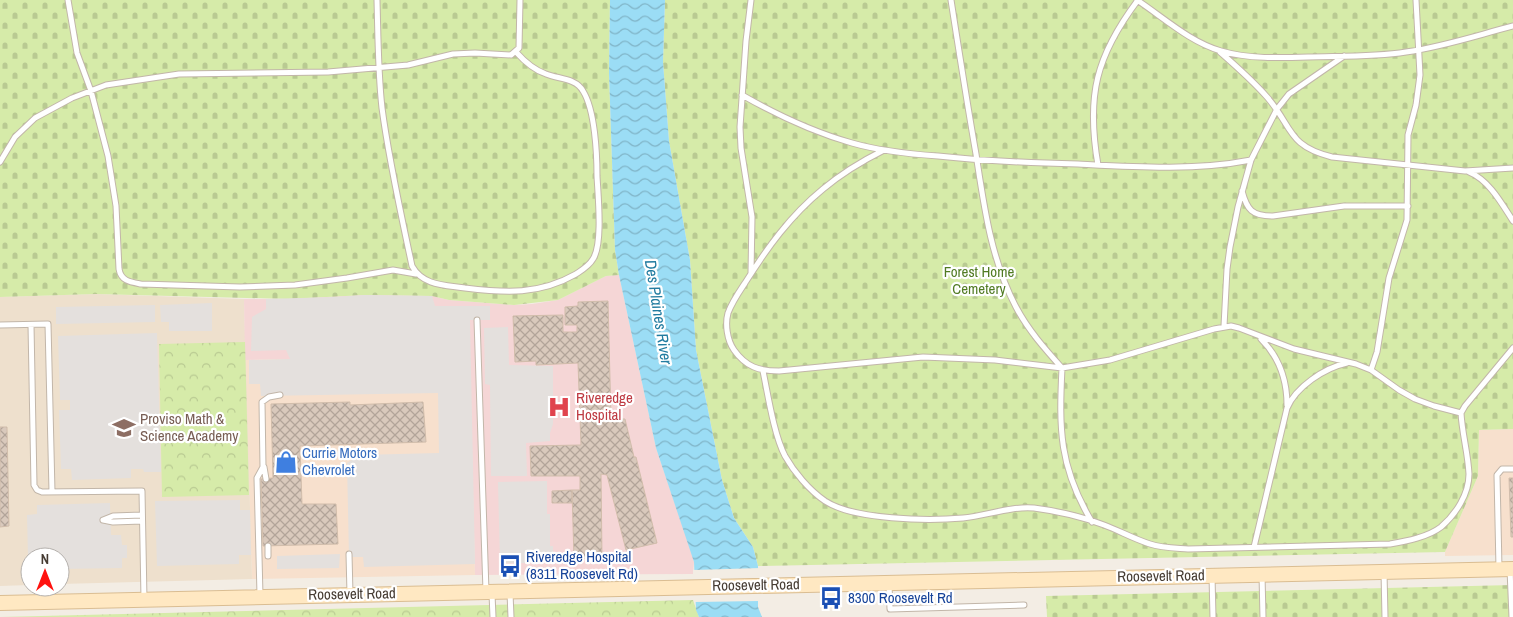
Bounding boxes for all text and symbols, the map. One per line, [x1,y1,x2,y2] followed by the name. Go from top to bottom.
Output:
[640,258,678,367] water label: Des Plaines River
[944,261,1014,299] park label: Forest Home Cemetery
[576,387,633,425] place label: Riveredge Hospital
[546,394,572,420] hospital icon: Riveredge Hospital
[140,408,239,446] place label: Proviso Math & Science Academy
[111,415,137,441] school or university icon: Proviso Math & Science Academy
[302,442,377,480] place label: Currie Motors Chevrolet
[273,449,299,475] shop icon: Currie Motors Chevrolet
[526,546,638,584] place label: Riveredge Hospital (8311 Roosevelt Rd)
[20,547,70,597] north arrow
[41,550,49,568] text: N
[497,553,523,579] bus stop icon: Riveredge Hospital (8311 Roosevelt Rd)
[1117,564,1205,587] street label: Roosevelt Road
[712,573,800,596] street label: Roosevelt Road
[308,582,396,605] street label: Roosevelt Road
[818,585,844,611] bus stop icon: 8300 Roosevelt Rd
[848,587,953,608] place label: 8300 Roosevelt Rd

